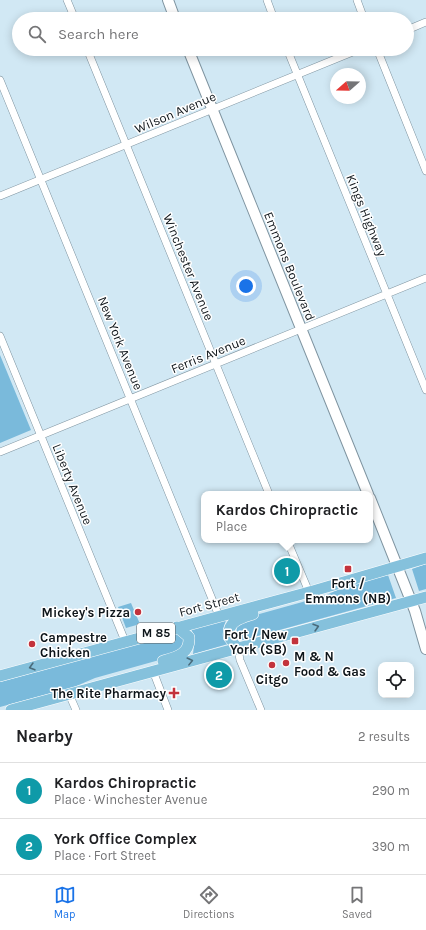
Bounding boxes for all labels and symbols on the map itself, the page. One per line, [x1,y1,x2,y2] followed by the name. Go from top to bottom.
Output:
[330,68,366,104] north arrow
[132,88,218,136] street label: Wilson Avenue
[343,172,390,258] street label: Kings Highway
[261,210,318,323] street label: Emmons Boulevard
[160,212,217,323] street label: Winchester Avenue
[236,276,256,296] your location
[95,294,146,392] street label: New York Avenue
[169,333,248,376] street label: Ferris Avenue
[50,442,96,527] street label: Liberty Avenue
[274,556,300,586] pin: 1
[343,564,353,574] marker: Fort / Emmons (NB)
[305,576,391,606] place label: Fort / Emmons (NB)
[177,589,241,620] street label: Fort Street
[42,605,130,620] place label: Mickey's Pizza
[133,607,143,617] marker: Mickey's Pizza
[137,623,175,643] road number: M 85
[312,623,319,632] one-way arrow
[224,627,287,657] place label: Fort / New York (SB)
[40,630,107,660] place label: Campestre Chicken
[290,636,300,646] marker: Fort / New York (SB)
[27,639,37,649] marker: Campestre Chicken
[294,649,366,679] place label: M & N Food & Gas
[187,657,194,666] one-way arrow
[281,658,291,668] marker: M & N Food & Gas
[206,660,232,690] pin: 2
[267,660,277,670] marker: Citgo
[29,662,36,671] one-way arrow
[256,672,288,687] place label: Citgo
[51,686,166,701] place label: The Rite Pharmacy
[169,688,179,698] marker: The Rite Pharmacy

